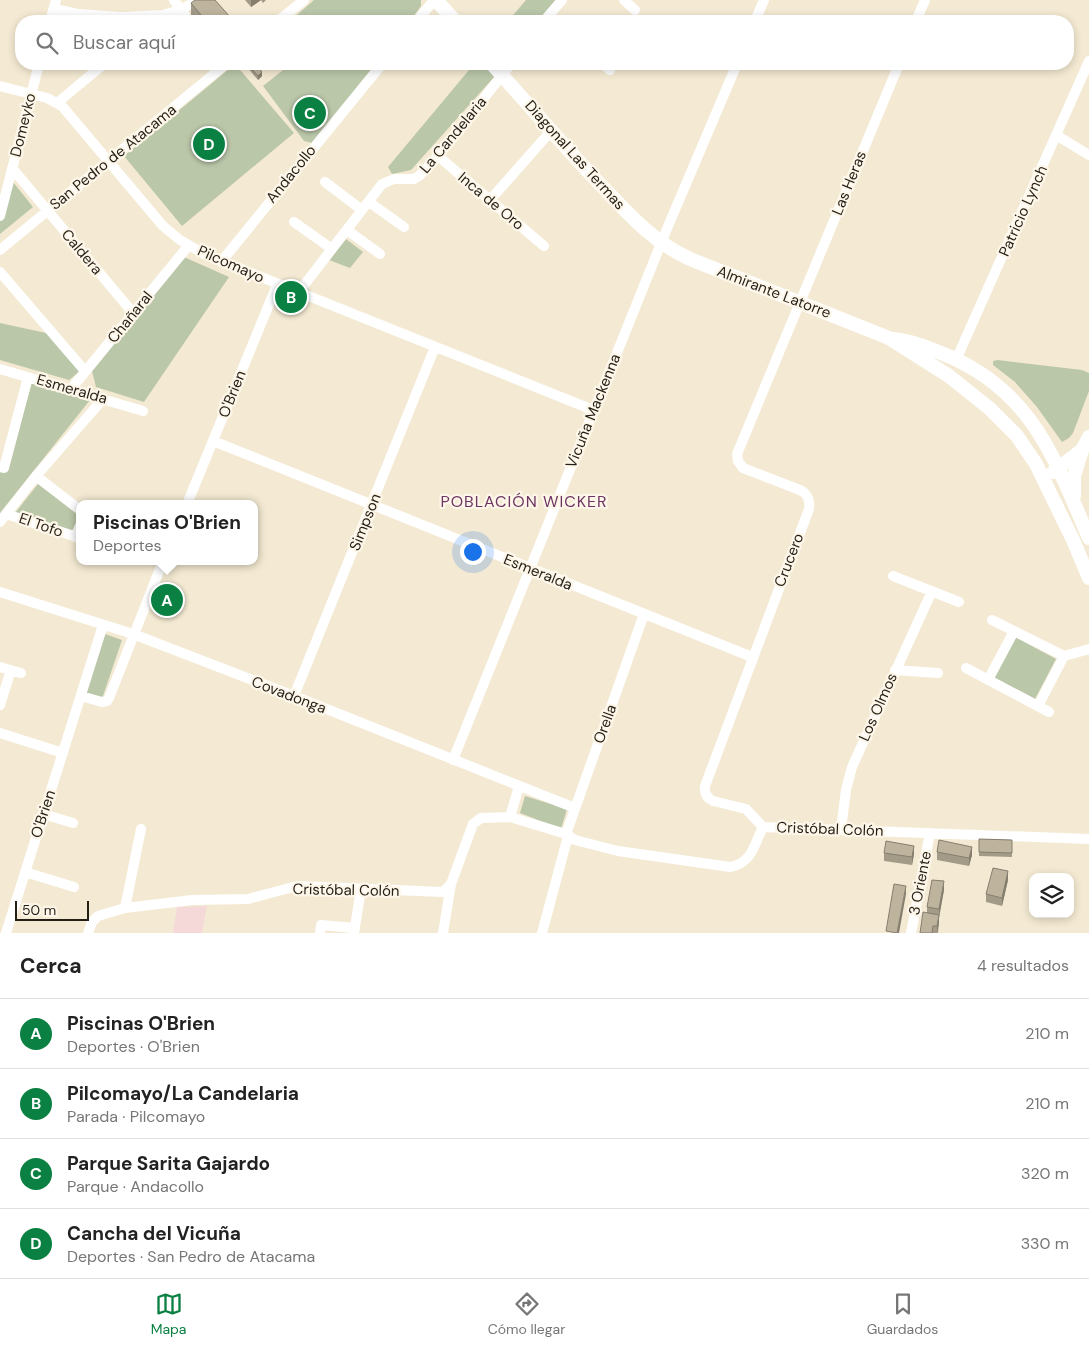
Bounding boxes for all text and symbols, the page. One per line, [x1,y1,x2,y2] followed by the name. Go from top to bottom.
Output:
[15,15,1074,70] search box
[33,29,61,57] icon: search
[73,30,176,55] text: Buscar aquí
[5,91,41,159] street label: Domeyko
[415,92,491,178] street label: La Candelaria
[294,94,326,132] pin: C
[520,96,630,214] street label: Diagonal Las Termas
[46,100,180,214] street label: San Pedro de Atacama
[193,125,225,163] pin: D
[261,141,321,207] street label: Andacollo
[827,148,871,218] street label: Las Heras
[994,162,1052,260] street label: Patricio Lynch
[454,167,528,235] street label: Inca de Oro
[57,225,107,279] street label: Caldera
[195,240,268,288] street label: Pilcomayo
[714,261,834,323] street label: Almirante Latorre
[275,278,307,316] pin: B
[103,287,157,347] street label: Chañaral
[561,351,625,471] street label: Vicuña Mackenna
[213,367,251,421] street label: O'Brien
[34,369,110,409] street label: Esmeralda
[344,490,386,554] street label: Simpson
[440,491,608,512] district label: POBLACIÓN WICKER
[76,500,258,565] popup
[16,508,66,542] street label: El Tofo
[93,510,241,535] text: Piscinas O'Brien
[770,530,808,590] street label: Crucero
[93,535,162,556] text: Deportes
[460,539,486,565] your location
[501,549,575,595] street label: Esmeralda
[151,581,183,619] pin: A
[854,670,902,744] street label: Los Olmos
[249,672,329,718] street label: Covadonga
[589,702,621,746] street label: Orella
[26,787,60,841] street label: O'Brien
[776,817,884,841] street label: Cristóbal Colón
[904,849,936,917] street label: 3 Oriente
[1029,873,1074,918] map controls
[1029,873,1074,918] button: layers
[292,879,400,901] street label: Cristóbal Colón
[15,898,89,921] scale bar
[22,901,56,919] text: 50 m
[20,952,82,980] text: Cerca
[977,955,1069,976] text: 4 resultados
[67,1011,215,1036] text: Piscinas O'Brien
[30,1023,42,1044] text: A
[1025,1023,1069,1044] text: 210 m
[67,1036,200,1057] text: Deportes · O'Brien
[67,1081,299,1106] text: Pilcomayo/La Candelaria
[31,1093,41,1114] text: B
[1025,1093,1069,1114] text: 210 m
[67,1106,205,1127] text: Parada · Pilcomayo
[67,1151,270,1176] text: Parque Sarita Gajardo
[30,1163,42,1184] text: C
[1021,1163,1069,1184] text: 320 m
[67,1176,204,1197] text: Parque · Andacollo
[67,1221,241,1246] text: Cancha del Vicuña
[30,1233,42,1254] text: D
[1021,1233,1069,1254] text: 330 m
[67,1246,315,1267] text: Deportes · San Pedro de Atacama
[151,1290,186,1338] tab: Mapa
[488,1290,565,1338] tab: Cómo llegar
[867,1290,938,1338] tab: Guardados

